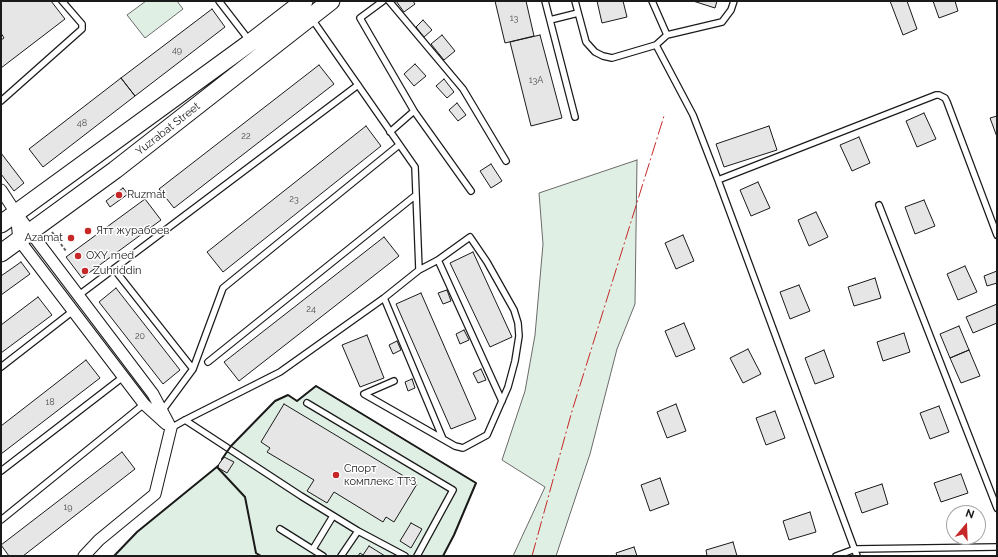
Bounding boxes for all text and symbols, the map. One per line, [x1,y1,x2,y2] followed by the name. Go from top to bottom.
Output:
[510,13,518,23] house number: 13
[172,45,182,55] house number: 49
[529,75,543,85] house number: 13А
[133,100,203,158] street label: Yuzrabat Street
[77,118,87,128] house number: 48
[241,131,251,141] house number: 22
[127,188,166,202] place label: Ruzmat
[114,190,124,200] marker: Ruzmat
[289,194,299,204] house number: 23
[96,224,169,238] place label: Ятт журабоев
[83,226,93,236] marker: Ятт журабоев
[24,231,63,245] place label: Azamat
[66,233,76,243] marker: Azamat
[86,249,134,263] place label: OXY med
[73,251,83,261] marker: OXY med
[93,264,141,278] place label: Zuhriddin
[80,266,90,276] marker: Zuhriddin
[306,304,316,314] house number: 24
[135,331,145,341] house number: 20
[45,397,55,407] house number: 18
[344,462,416,488] place label: Спорт комплекс ТТЗ
[331,470,341,480] marker: Спорт комплекс ТТЗ
[63,502,73,512] house number: 19
[946,505,986,545] north arrow
[964,507,976,522] text: N

